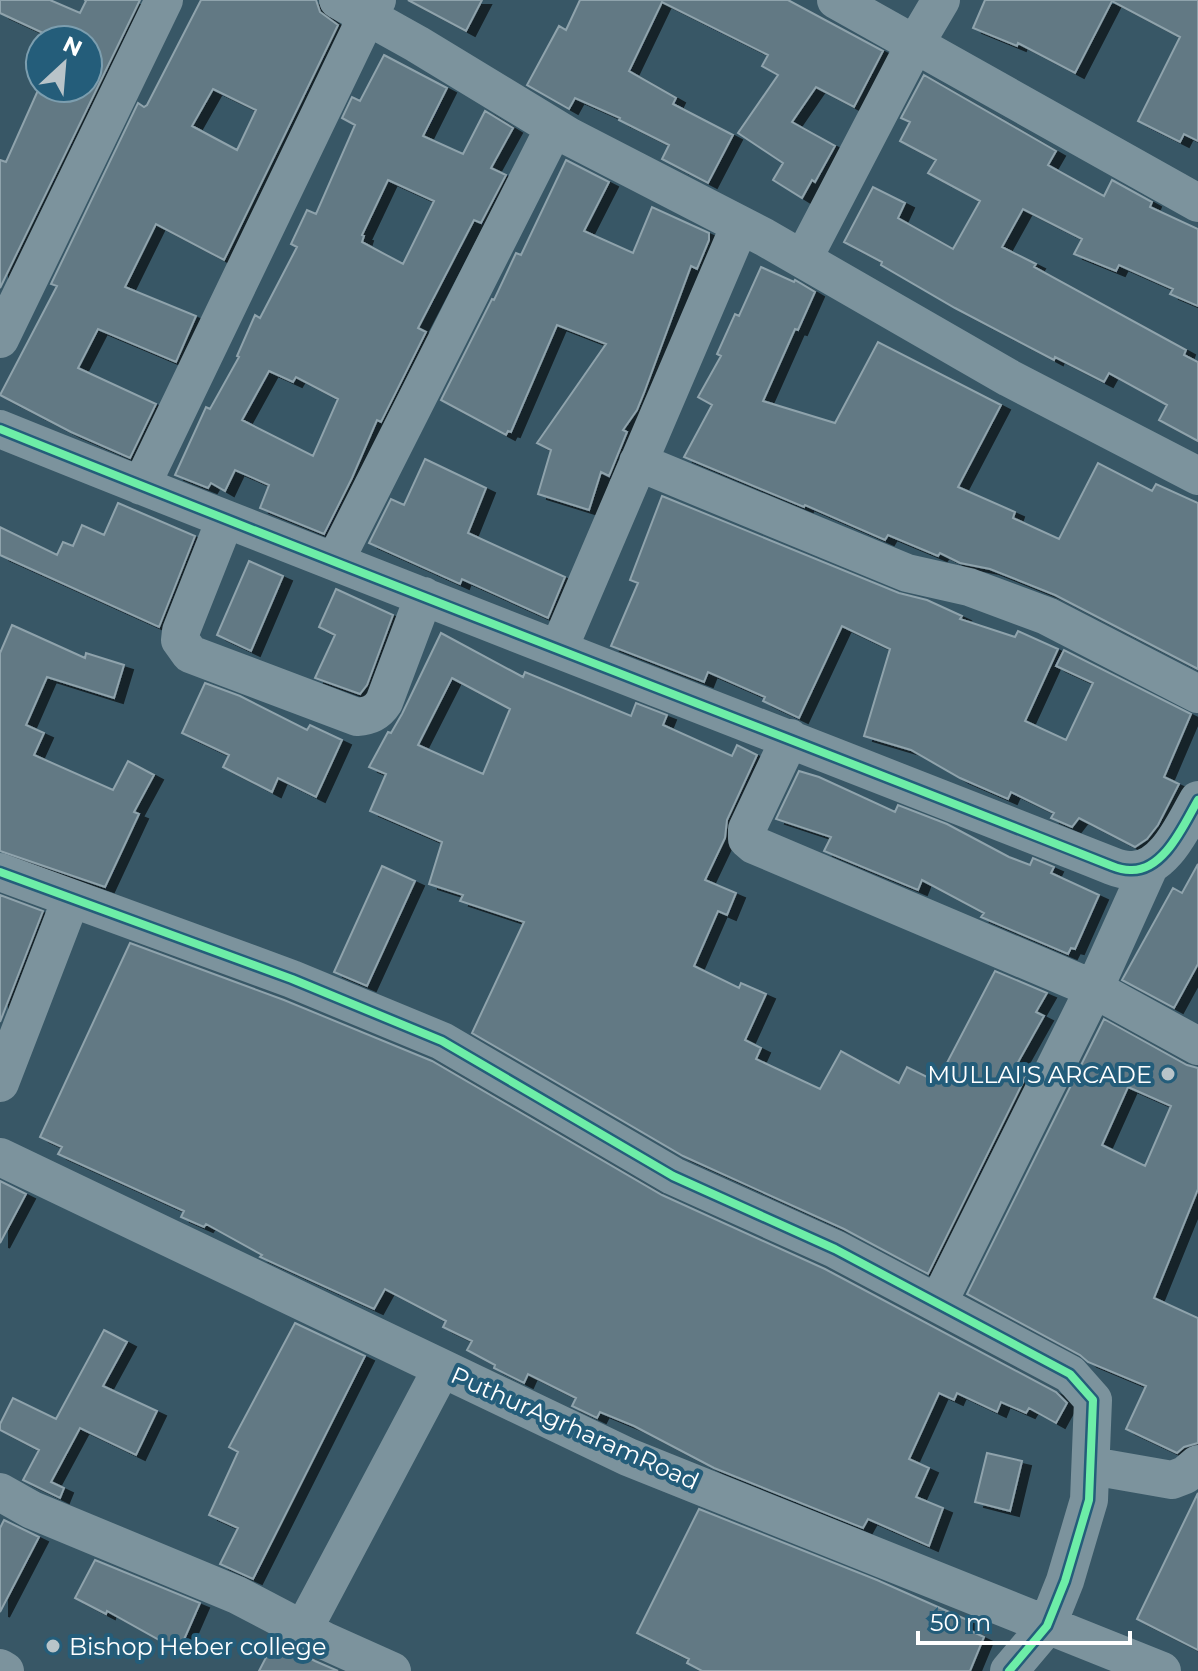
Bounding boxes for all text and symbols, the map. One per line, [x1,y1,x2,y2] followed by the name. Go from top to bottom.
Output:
[24,24,104,104] north arrow
[59,30,86,63] text: N
[927,1060,1152,1089] place label: MULLAI'S ARCADE
[1159,1065,1177,1083] marker: MULLAI'S ARCADE
[446,1360,704,1496] street label: PuthurAgrharamRoad
[918,1595,1130,1645] scale bar
[930,1608,991,1637] text: 50 m
[69,1632,326,1661] place label: Bishop Heber college
[44,1637,62,1655] marker: Bishop Heber college

